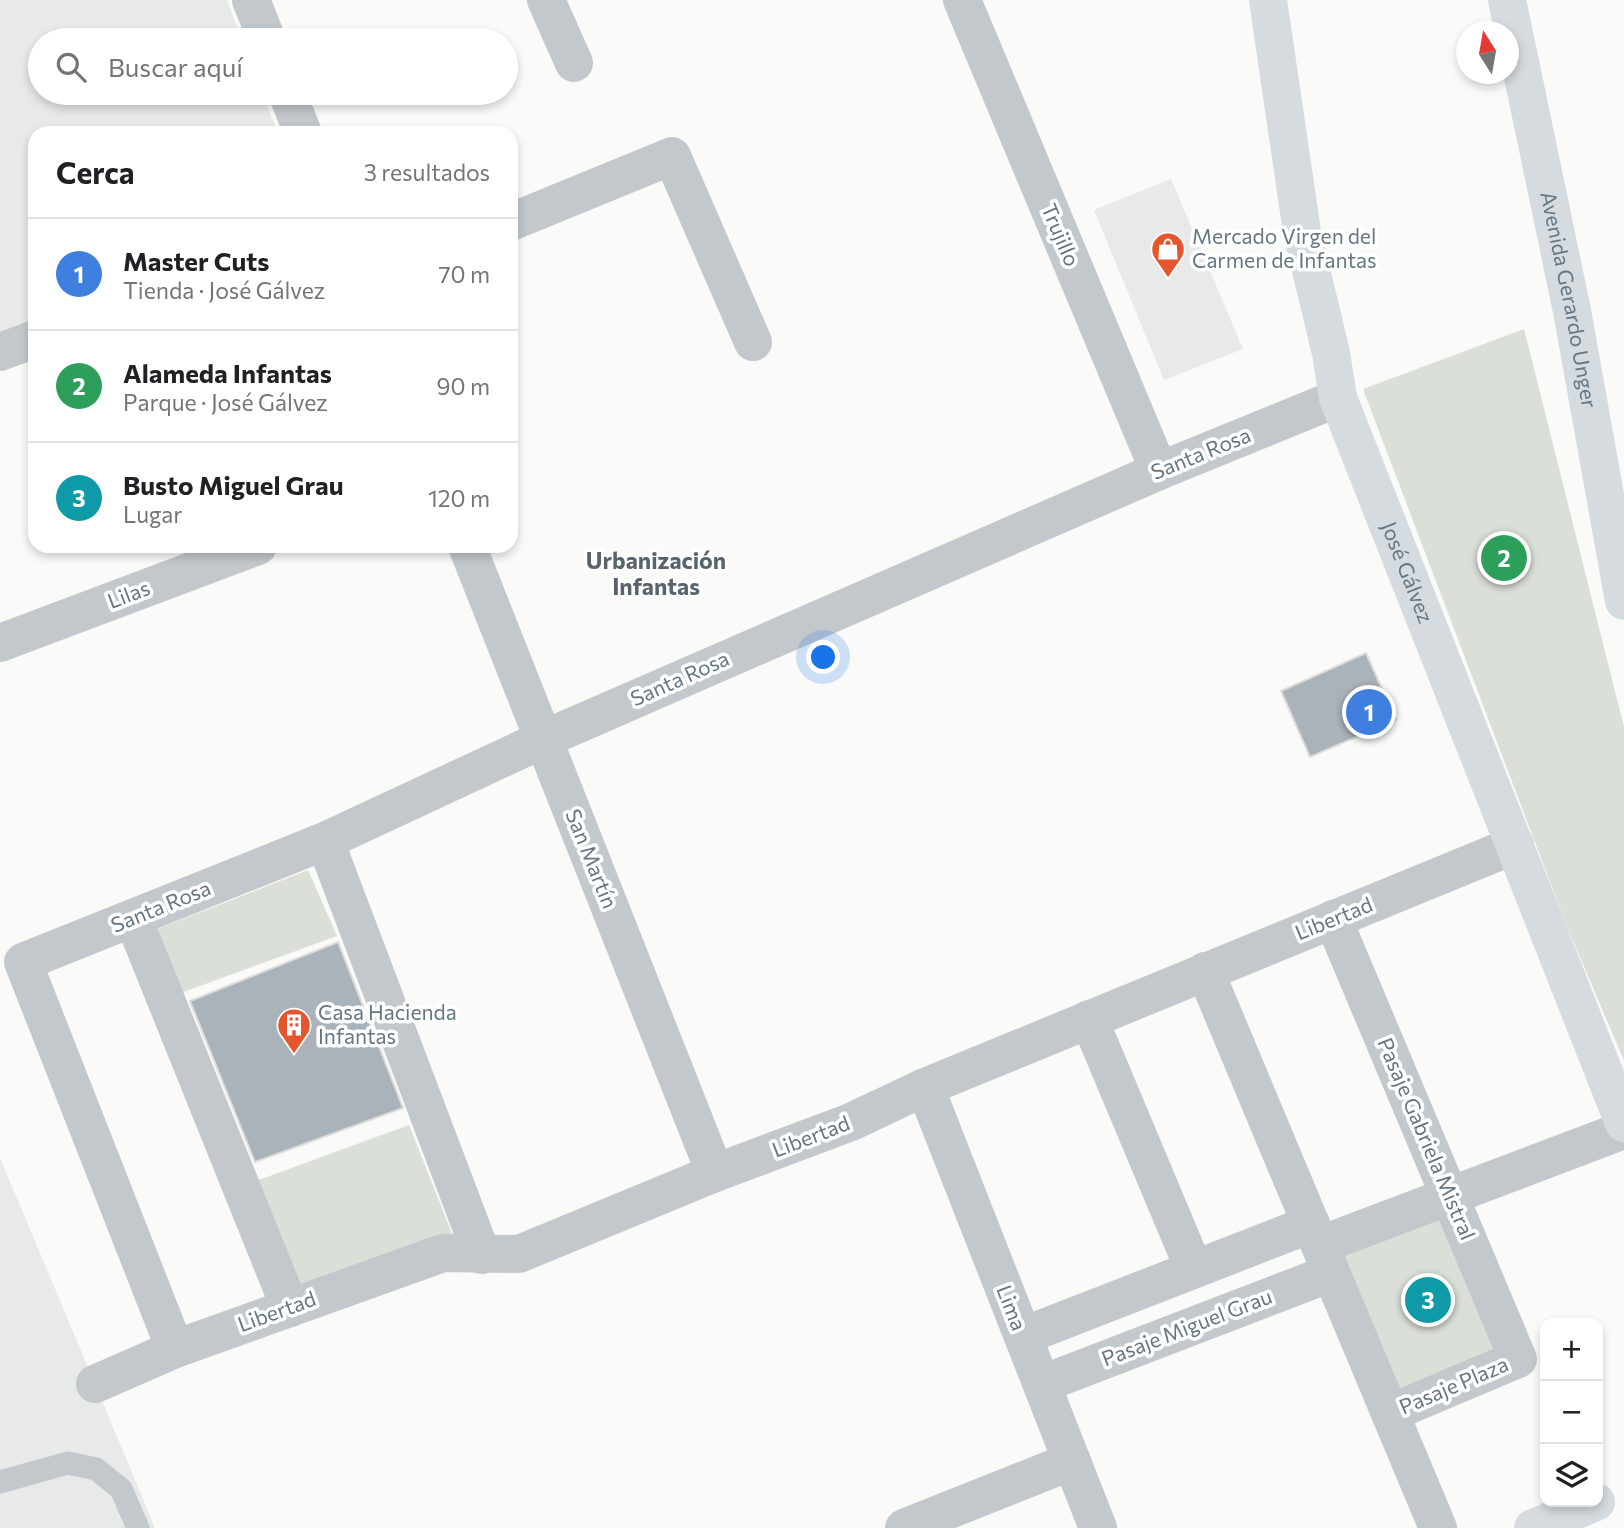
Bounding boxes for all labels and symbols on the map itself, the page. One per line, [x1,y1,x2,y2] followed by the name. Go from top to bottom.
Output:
[1456,21,1519,84] north arrow
[1536,189,1603,410] street label: Avenida Gerardo Unger
[1037,199,1086,270] street label: Trujillo
[1192,223,1377,272] place label: Mercado Virgen del Carmen de Infantas
[1149,230,1187,279] shop icon: Mercado Virgen del Carmen de Infantas
[1147,421,1254,484] street label: Santa Rosa
[1377,518,1439,626] street label: José Gálvez
[1481,532,1527,584] pin: 2
[586,546,726,600] district label: Urbanización Infantas
[104,574,153,613] street label: Lilas
[806,640,840,674] your location
[626,645,733,710] street label: Santa Rosa
[1346,686,1392,738] pin: 1
[561,805,624,912] street label: San Martín
[107,874,214,937] street label: Santa Rosa
[1291,891,1376,944] street label: Libertad
[318,999,457,1048] place label: Casa Hacienda Infantas
[275,1006,313,1055] building icon: Casa Hacienda Infantas
[1373,1034,1481,1243] street label: Pasaje Gabriela Mistral
[768,1109,853,1162] street label: Libertad
[1405,1274,1451,1326] pin: 3
[992,1281,1032,1334] street label: Lima
[1098,1283,1275,1371] street label: Pasaje Miguel Grau
[234,1285,319,1336] street label: Libertad
[1395,1350,1512,1419] street label: Pasaje Plaza

